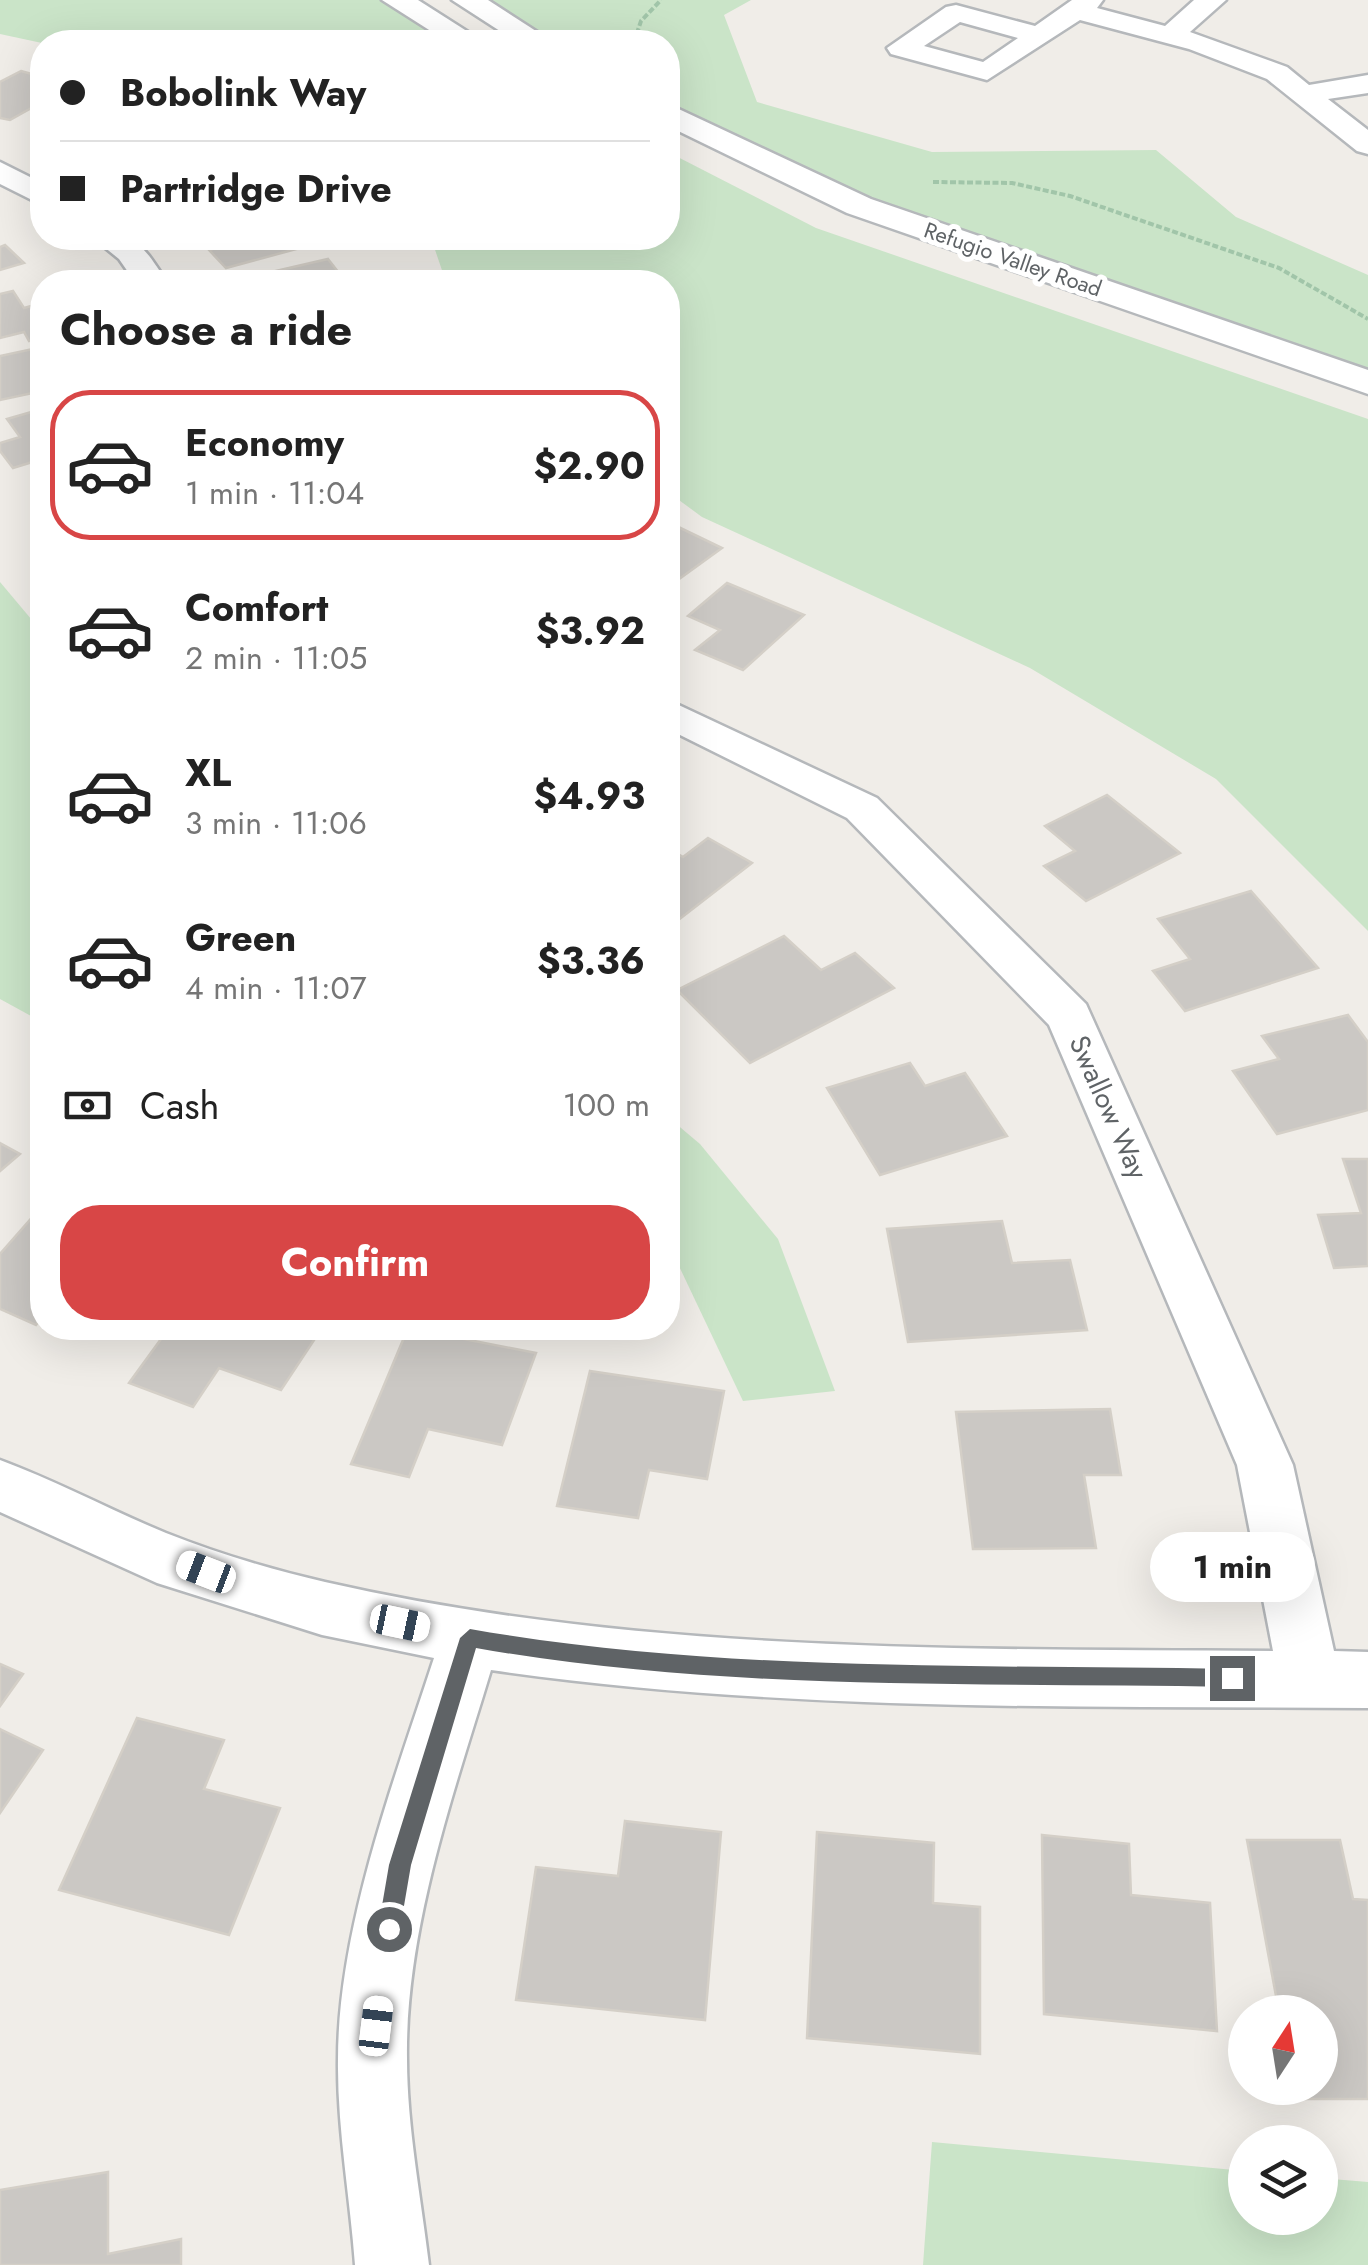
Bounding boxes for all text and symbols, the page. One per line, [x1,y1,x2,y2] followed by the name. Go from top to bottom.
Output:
[120,65,366,120] text: Bobolink Way
[120,161,392,216] text: Partridge Drive
[920,214,1106,304] street label: Refugio Valley Road
[60,297,352,362] text: Choose a ride
[185,415,344,470] text: Economy
[65,420,155,510] icon: car
[534,438,645,493] text: $2.90
[185,470,364,516] text: 1 min · 11:04
[185,580,328,635] text: Comfort
[65,585,155,675] icon: car
[536,603,645,658] text: $3.92
[185,635,367,681] text: 2 min · 11:05
[185,745,231,800] text: XL
[65,750,155,840] icon: car
[534,768,645,823] text: $4.93
[185,800,367,846] text: 3 min · 11:06
[185,910,296,965] text: Green
[65,915,155,1005] icon: car
[537,933,645,988] text: $3.36
[185,965,367,1011] text: 4 min · 11:07
[1059,1029,1159,1186] street label: Swallow Way
[60,1078,115,1133] icon: cash
[140,1078,220,1133] text: Cash
[563,1082,650,1128] text: 100 m
[60,1205,650,1320] button: Confirm
[1150,1533,1314,1603] callout: 1 min
[1193,1544,1272,1590] text: 1 min
[173,1547,239,1597] car
[368,1602,432,1644] car
[1210,1656,1255,1701] route end
[367,1907,412,1952] route start
[357,1994,395,2058] car
[1228,1995,1338,2105] north arrow
[1228,1995,1338,2235] map controls
[1228,2125,1338,2235] button: layers

